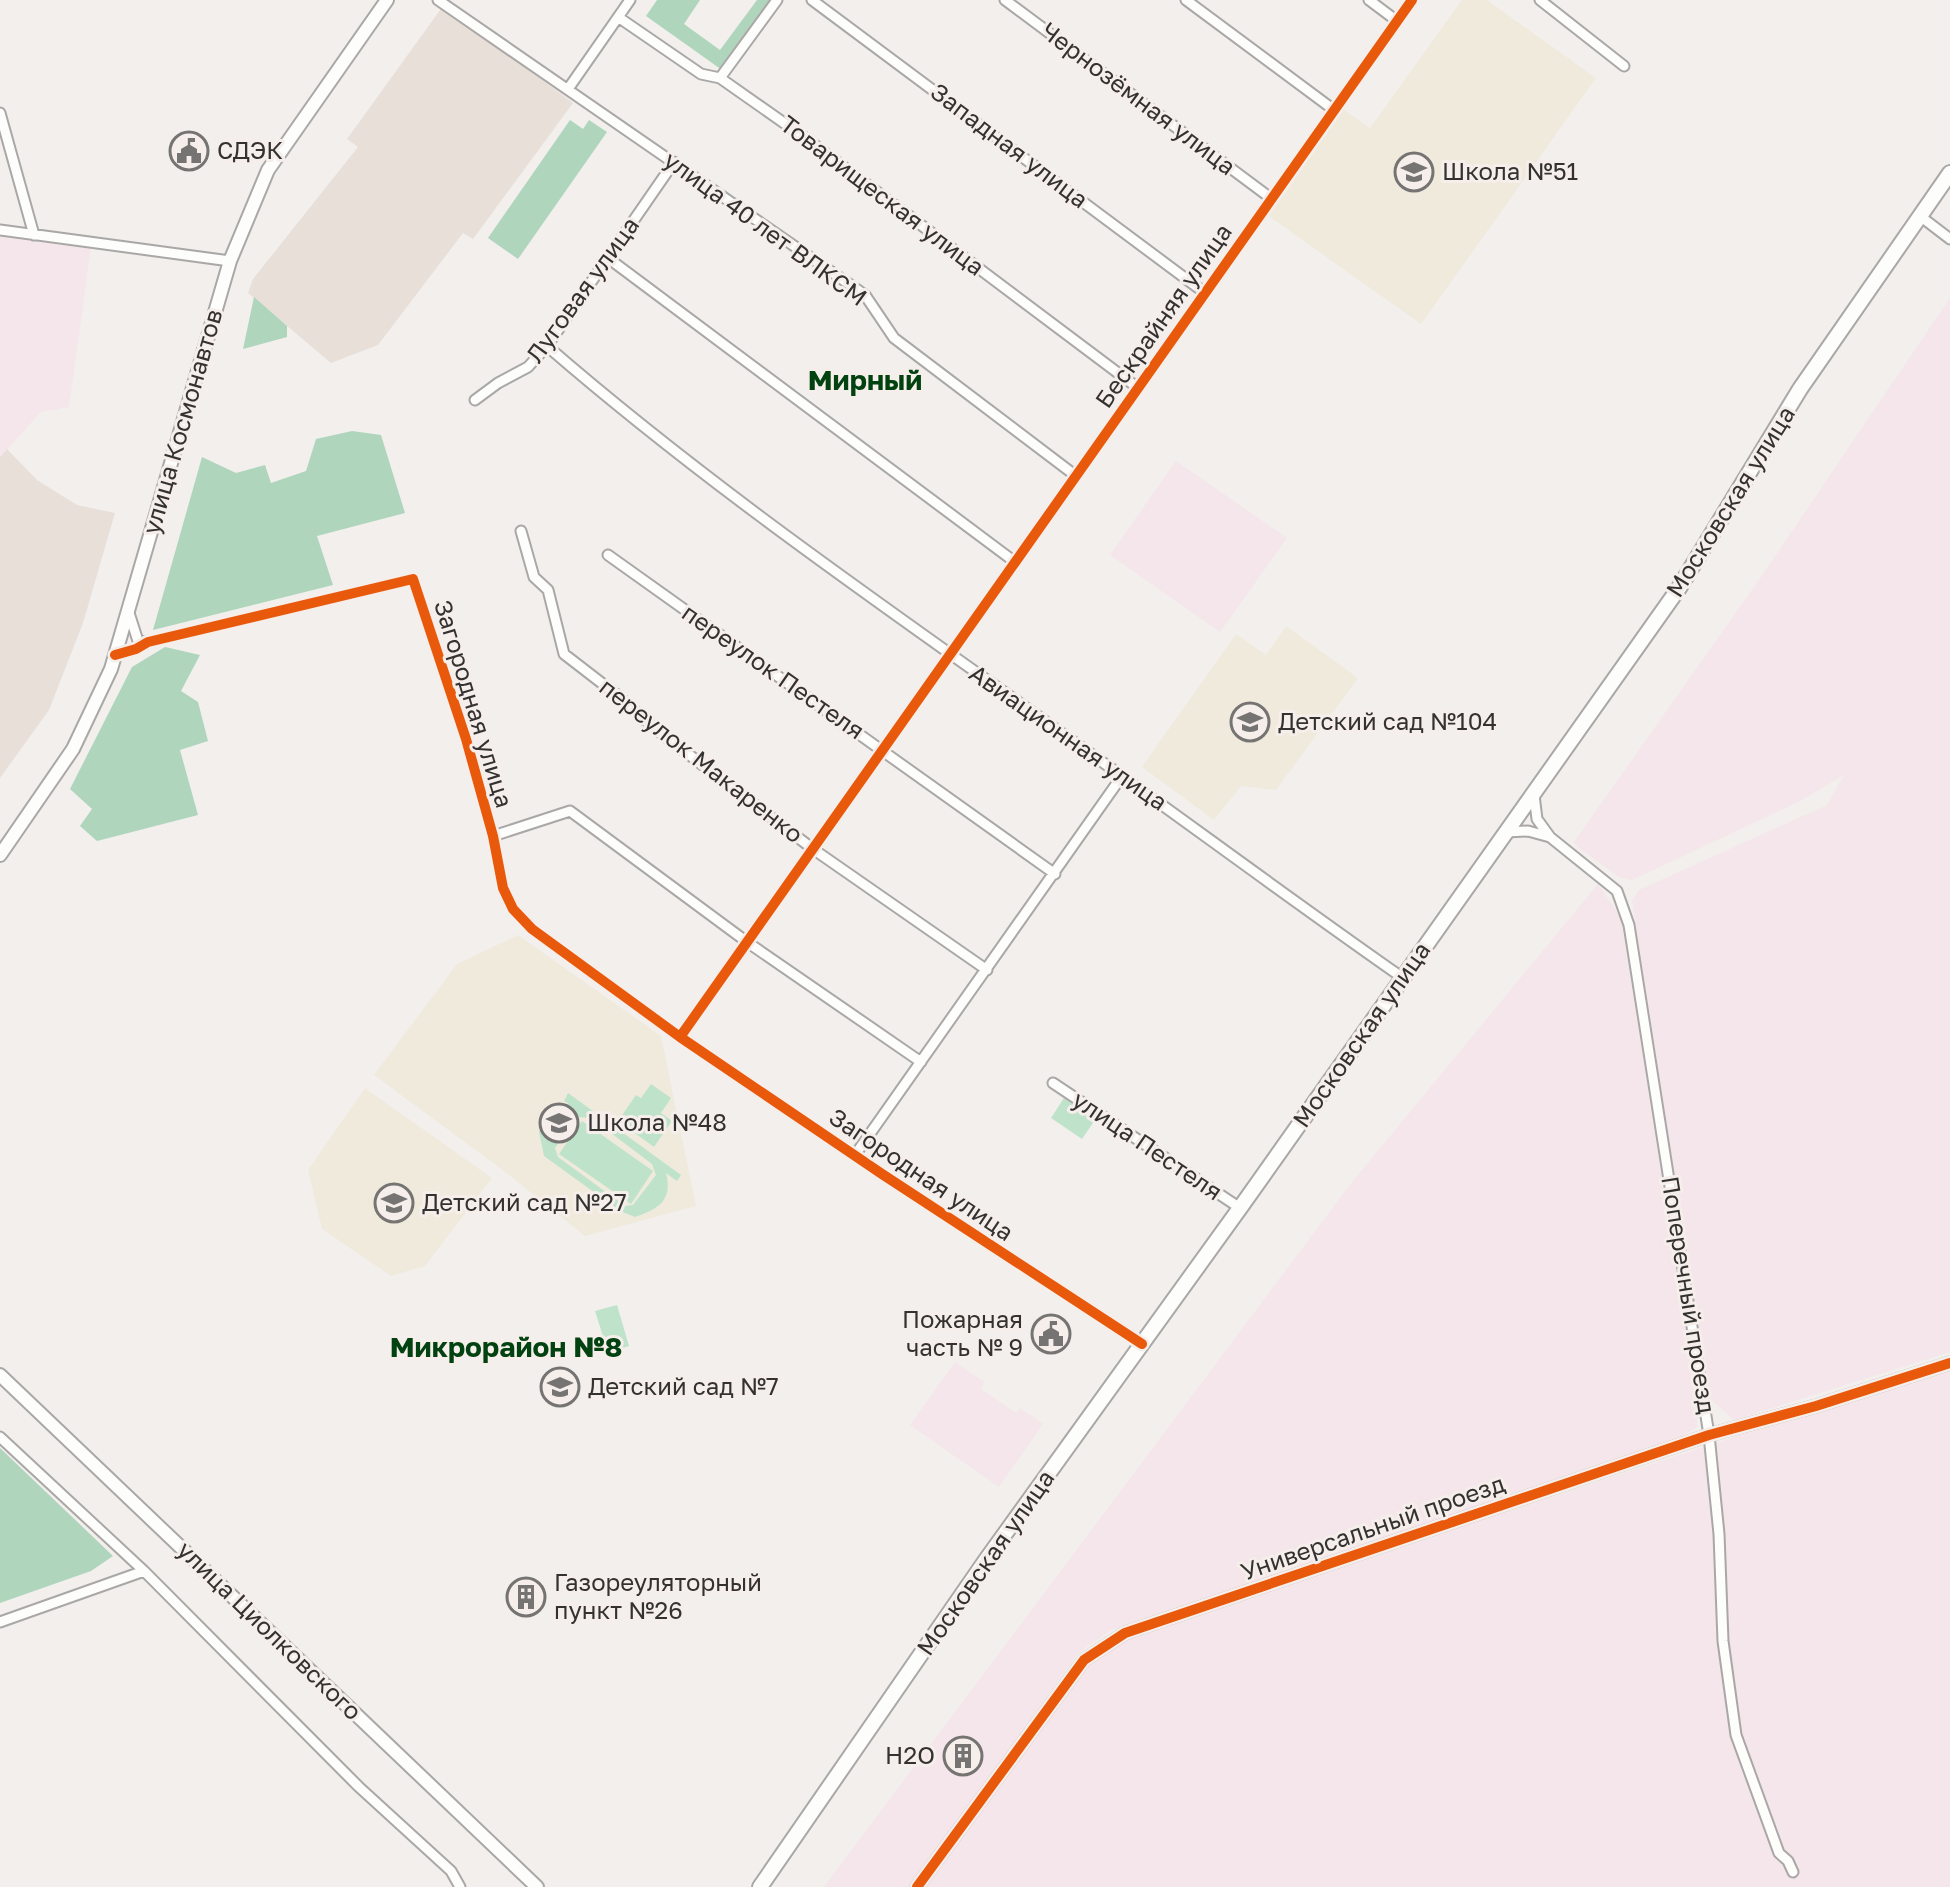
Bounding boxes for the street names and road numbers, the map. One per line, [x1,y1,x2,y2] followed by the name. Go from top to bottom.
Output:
[1036,15,1242,180] street label: Чернозёмная улица
[925,76,1094,213] street label: Западная улица
[775,109,991,281] street label: Товарищеская улица
[659,144,873,311] street label: улица 40 лет ВЛКСМ
[519,211,644,368] street label: Луговая улица
[1088,218,1237,413] street label: Бескрайняя улица
[136,306,228,537] street label: улица Космонавтов
[1659,400,1800,602] street label: Московская улица
[429,596,520,811] street label: Загородная улица
[677,597,870,744] street label: переулок Пестеля
[964,658,1173,816] street label: Авиационная улица
[594,671,809,848] street label: переулок Макаренко
[1286,936,1436,1132] street label: Московская улица
[1068,1084,1228,1205] street label: улица Пестеля
[824,1101,1019,1246] street label: Загородная улица
[1656,1174,1723,1416] street label: Поперечный проезд
[910,1464,1060,1660] street label: Московская улица
[1237,1468,1508,1585] street label: Универсальный проезд
[172,1534,368,1725] street label: улица Циолковского

